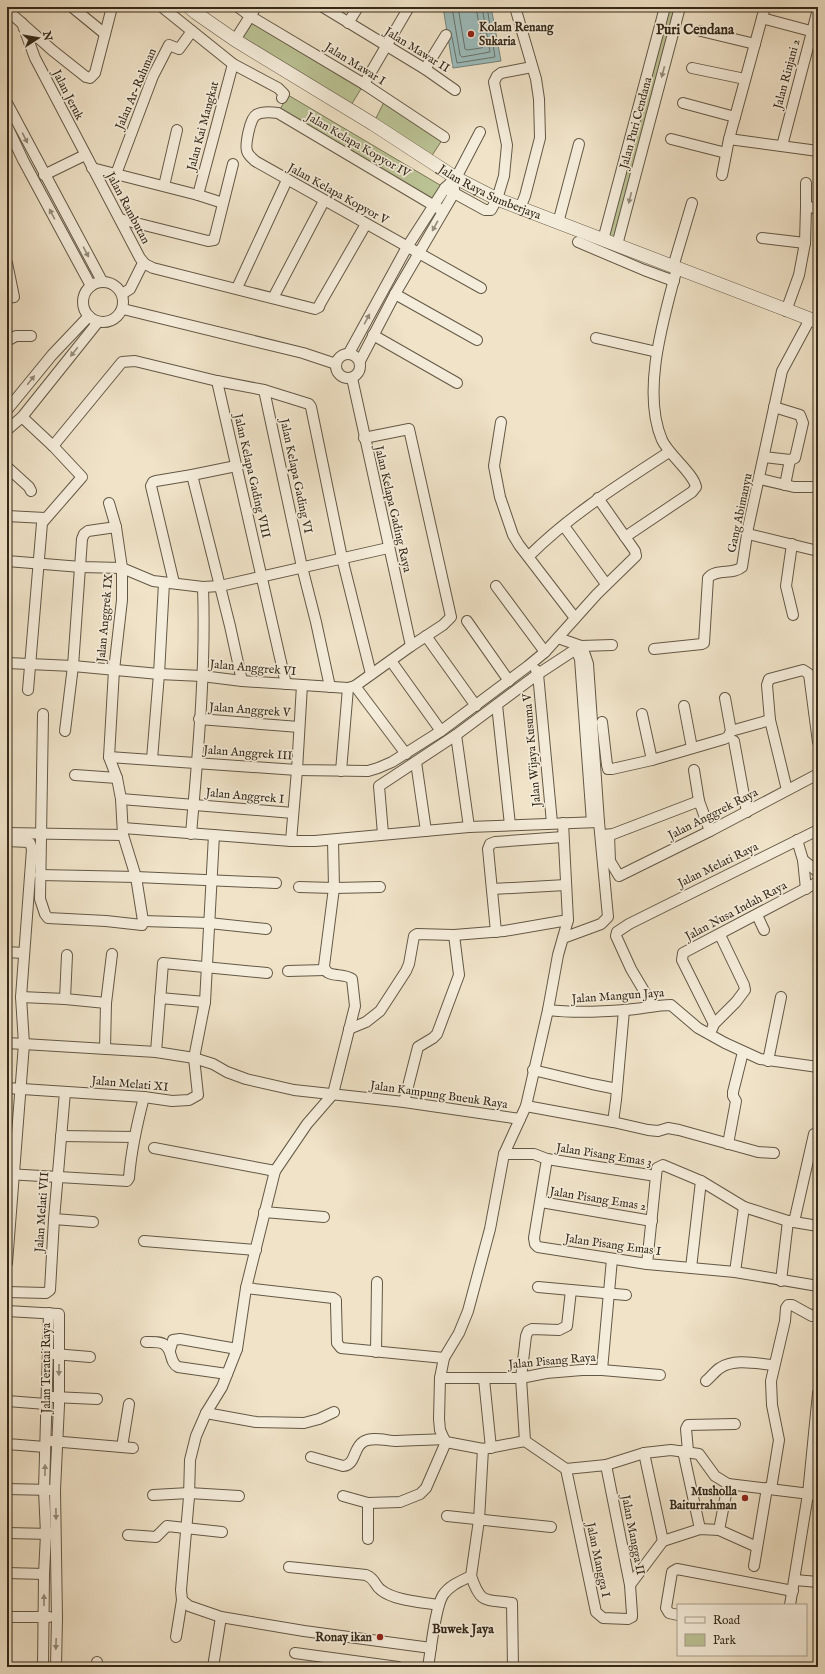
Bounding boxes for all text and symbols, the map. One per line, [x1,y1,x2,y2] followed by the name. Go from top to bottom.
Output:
[18,18,58,58] north arrow
[479,20,554,49] place label: Kolam Renang Sukaria
[656,21,735,39] district label: Puri Cendana
[379,23,452,77] street label: Jalan Mawar II
[39,29,55,43] text: N
[466,29,476,39] marker: Kolam Renang Sukaria
[770,37,805,113] street label: Jalan Rinjani 2
[320,38,388,89] street label: Jalan Mawar I
[111,46,161,134] street label: Jalan Ar-Rahman
[47,66,87,124] street label: Jalan Jeruk
[659,66,665,78] one-way arrow
[616,75,657,173] street label: Jalan Puri Cendana
[183,80,223,175] street label: Jalan Kai Mangkat
[301,108,414,182] street label: Jalan Kelapa Kopyor IV
[22,132,28,143] one-way arrow
[283,159,392,229] street label: Jalan Kelapa Kopyor V
[434,160,544,223] street label: Jalan Raya Sumberjaya
[101,168,153,247] street label: Jalan Rambutan
[627,192,633,204] one-way arrow
[49,209,56,220] one-way arrow
[432,220,439,232] one-way arrow
[83,247,89,258] one-way arrow
[364,313,371,325] one-way arrow
[70,347,78,358] one-way arrow
[27,374,36,385] one-way arrow
[229,410,274,540] street label: Jalan Kelapa Gading VIII
[275,415,316,535] street label: Jalan Kelapa Gading VI
[370,442,415,575] street label: Jalan Kelapa Gading Raya
[724,472,756,554] street label: Gang Abimanyu
[93,573,117,665] street label: Jalan Anggrek IX
[207,657,297,680] street label: Jalan Anggrek VI
[519,692,546,809] street label: Jalan Wijaya Kusuma V
[207,700,292,721] street label: Jalan Anggrek V
[201,742,293,765] street label: Jalan Anggrek III
[203,785,285,808] street label: Jalan Anggrek I
[664,785,762,845] street label: Jalan Anggrek Raya
[674,839,762,893] street label: Jalan Melati Raya
[681,878,791,946] street label: Jalan Nusa Indah Raya
[569,985,666,1008] street label: Jalan Mangun Jaya
[89,1073,169,1096] street label: Jalan Melati XI
[367,1078,509,1113] street label: Jalan Kampung Bueuk Raya
[553,1140,653,1171] street label: Jalan Pisang Emas 3
[32,1171,53,1255] street label: Jalan Melati VII
[547,1184,648,1215] street label: Jalan Pisang Emas 2
[562,1231,662,1260] street label: Jalan Pisang Emas I
[39,1322,55,1415] street label: Jalan Teratai Raya
[506,1350,597,1373] street label: Jalan Pisang Raya
[56,1364,62,1377] one-way arrow
[42,1463,48,1476] one-way arrow
[669,1484,738,1513] place label: Musholla Baiturrahman
[617,1492,648,1577] street label: Jalan Mangga II
[740,1493,750,1503] marker: Musholla Baiturrahman
[53,1508,59,1521] one-way arrow
[581,1519,613,1599] street label: Jalan Mangga I
[41,1593,47,1606] one-way arrow
[677,1604,807,1656] legend
[713,1613,741,1628] text: Road
[432,1621,494,1638] district label: Buwek Jaya
[315,1630,373,1646] place label: Ronay ikan
[375,1632,385,1642] marker: Ronay ikan
[713,1633,736,1648] text: Park
[53,1638,59,1651] one-way arrow

